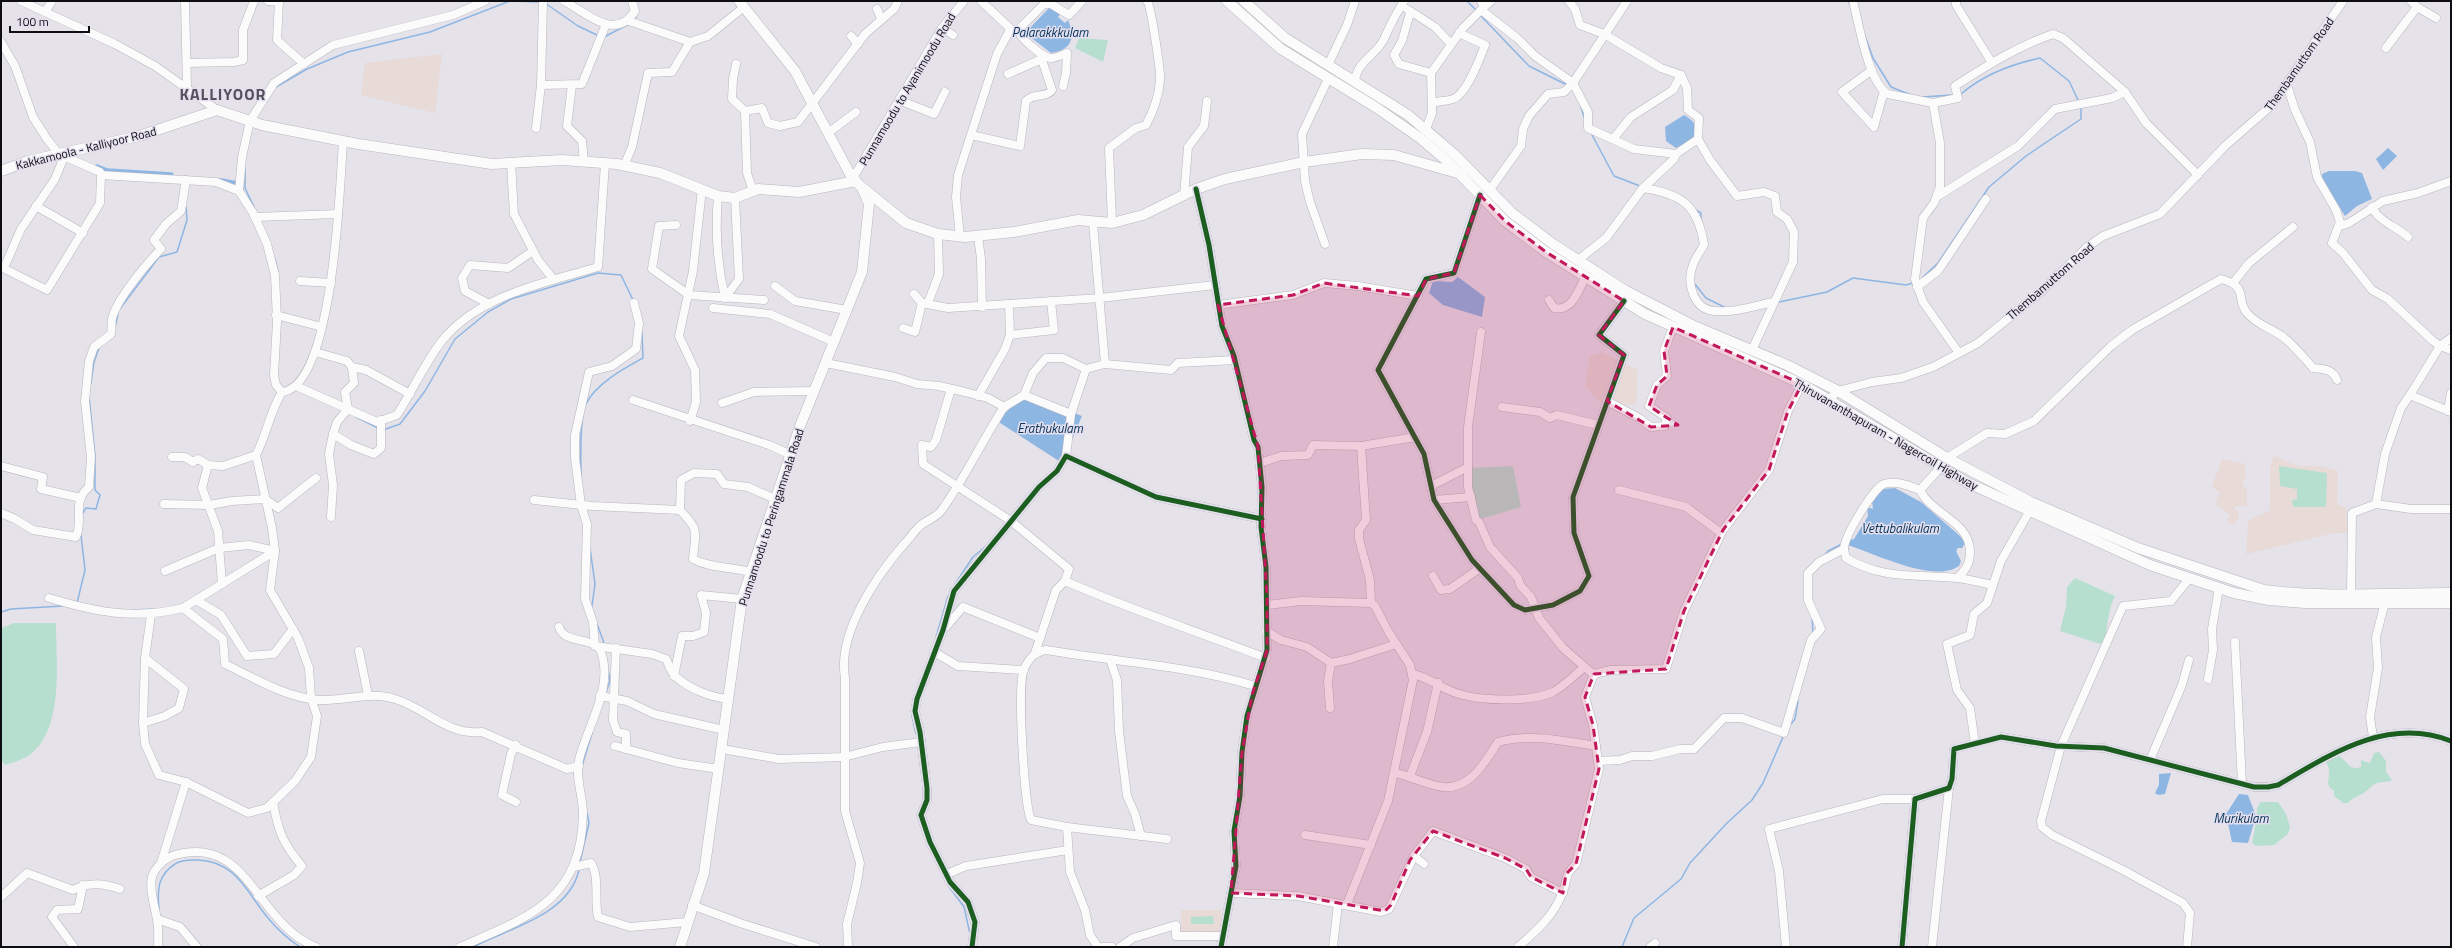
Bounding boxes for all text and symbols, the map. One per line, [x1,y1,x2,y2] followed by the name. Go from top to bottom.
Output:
[10,8,89,34] scale bar
[854,9,960,169] street label: Punnamoodu to Ayanimoodu Road
[16,12,49,31] text: 100 m
[2259,13,2339,115] street label: Thembamuttom Road
[1012,22,1089,42] water label: Palarakkkulam
[179,82,267,106] district label: KALLIYOOR
[14,121,158,175] street label: Kakkamoola - Kalliyoor Road
[2002,237,2098,325] street label: Thembamuttom Road
[1790,373,1982,495] street label: Thiruvananthapuram - Nagercoil Highway
[1017,418,1084,438] water label: Erathukulam
[733,426,809,608] street label: Punnamoodu to Peringammala Road
[1861,518,1940,538] water label: Vettubalikulam
[2213,808,2269,828] water label: Murikulam

